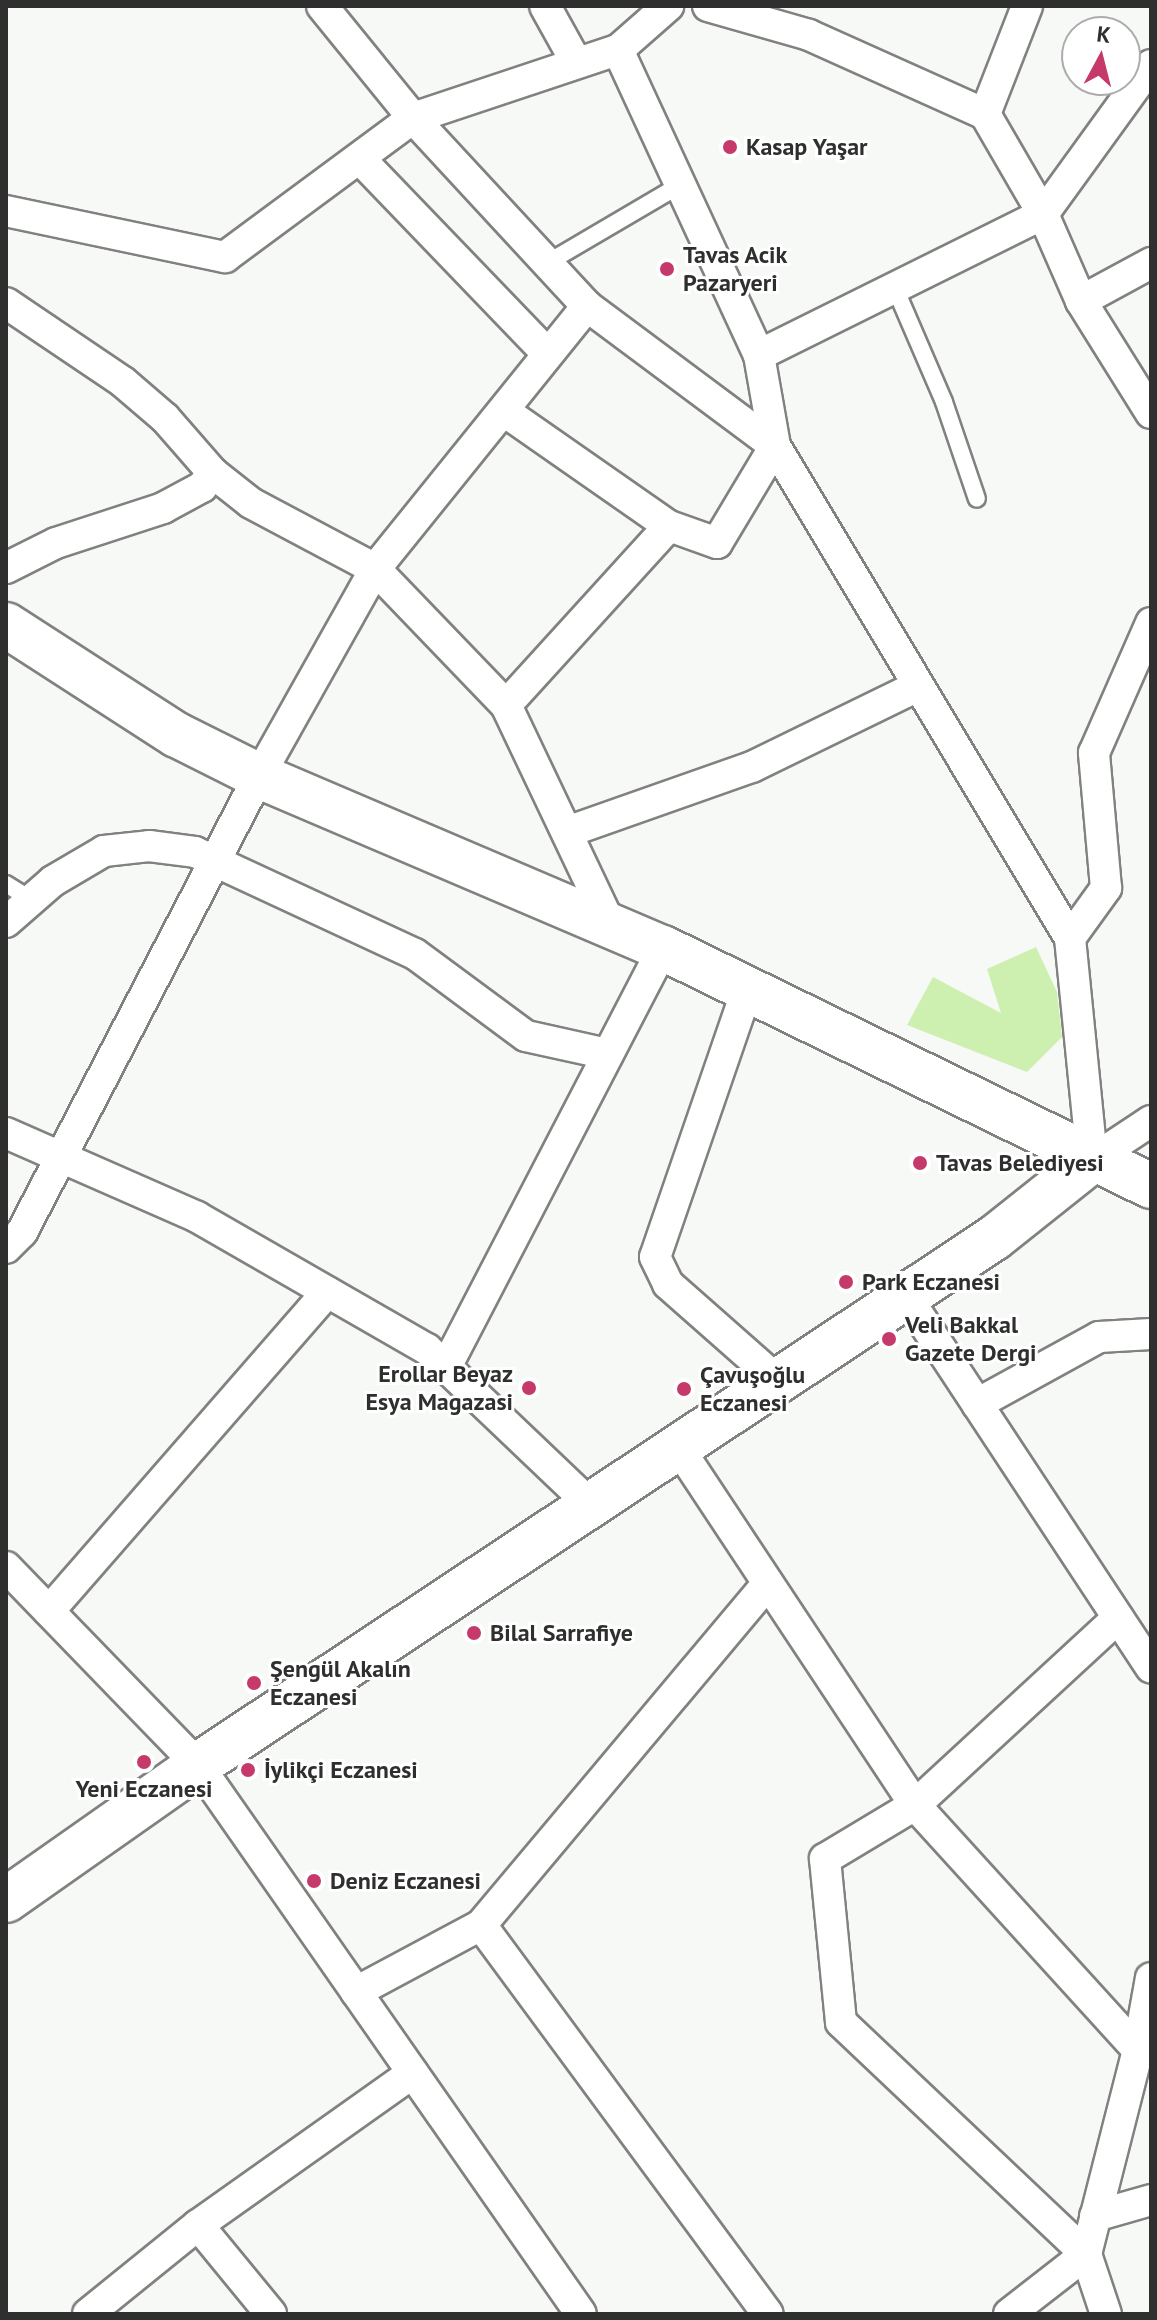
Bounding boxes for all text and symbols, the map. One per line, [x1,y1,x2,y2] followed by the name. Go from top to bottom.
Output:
[1061,16,1141,96] north arrow
[1095,19,1112,49] text: K
[746,133,868,161] place label: Kasap Yaşar
[721,138,739,156] marker: Kasap Yaşar
[683,241,788,297] place label: Tavas Acik Pazaryeri
[658,260,676,278] marker: Tavas Acik Pazaryeri
[936,1149,1104,1177] place label: Tavas Belediyesi
[911,1154,929,1172] marker: Tavas Belediyesi
[862,1268,1001,1296] place label: Park Eczanesi
[837,1273,855,1291] marker: Park Eczanesi
[905,1311,1036,1367] place label: Veli Bakkal Gazete Dergi
[880,1330,898,1348] marker: Veli Bakkal Gazete Dergi
[366,1360,513,1416] place label: Erollar Beyaz Esya Magazasi
[700,1361,805,1417] place label: Çavuşoğlu Eczanesi
[520,1379,538,1397] marker: Erollar Beyaz Esya Magazasi
[675,1380,693,1398] marker: Çavuşoğlu Eczanesi
[490,1619,633,1647] place label: Bilal Sarrafiye
[465,1624,483,1642] marker: Bilal Sarrafiye
[270,1655,412,1711] place label: Şengül Akalın Eczanesi
[245,1674,263,1692] marker: Şengül Akalın Eczanesi
[135,1753,153,1771] marker: Yeni Eczanesi
[264,1756,418,1784] place label: İylikçi Eczanesi
[239,1761,257,1779] marker: İylikçi Eczanesi
[76,1775,212,1803] place label: Yeni Eczanesi
[330,1867,482,1895] place label: Deniz Eczanesi
[305,1872,323,1890] marker: Deniz Eczanesi

